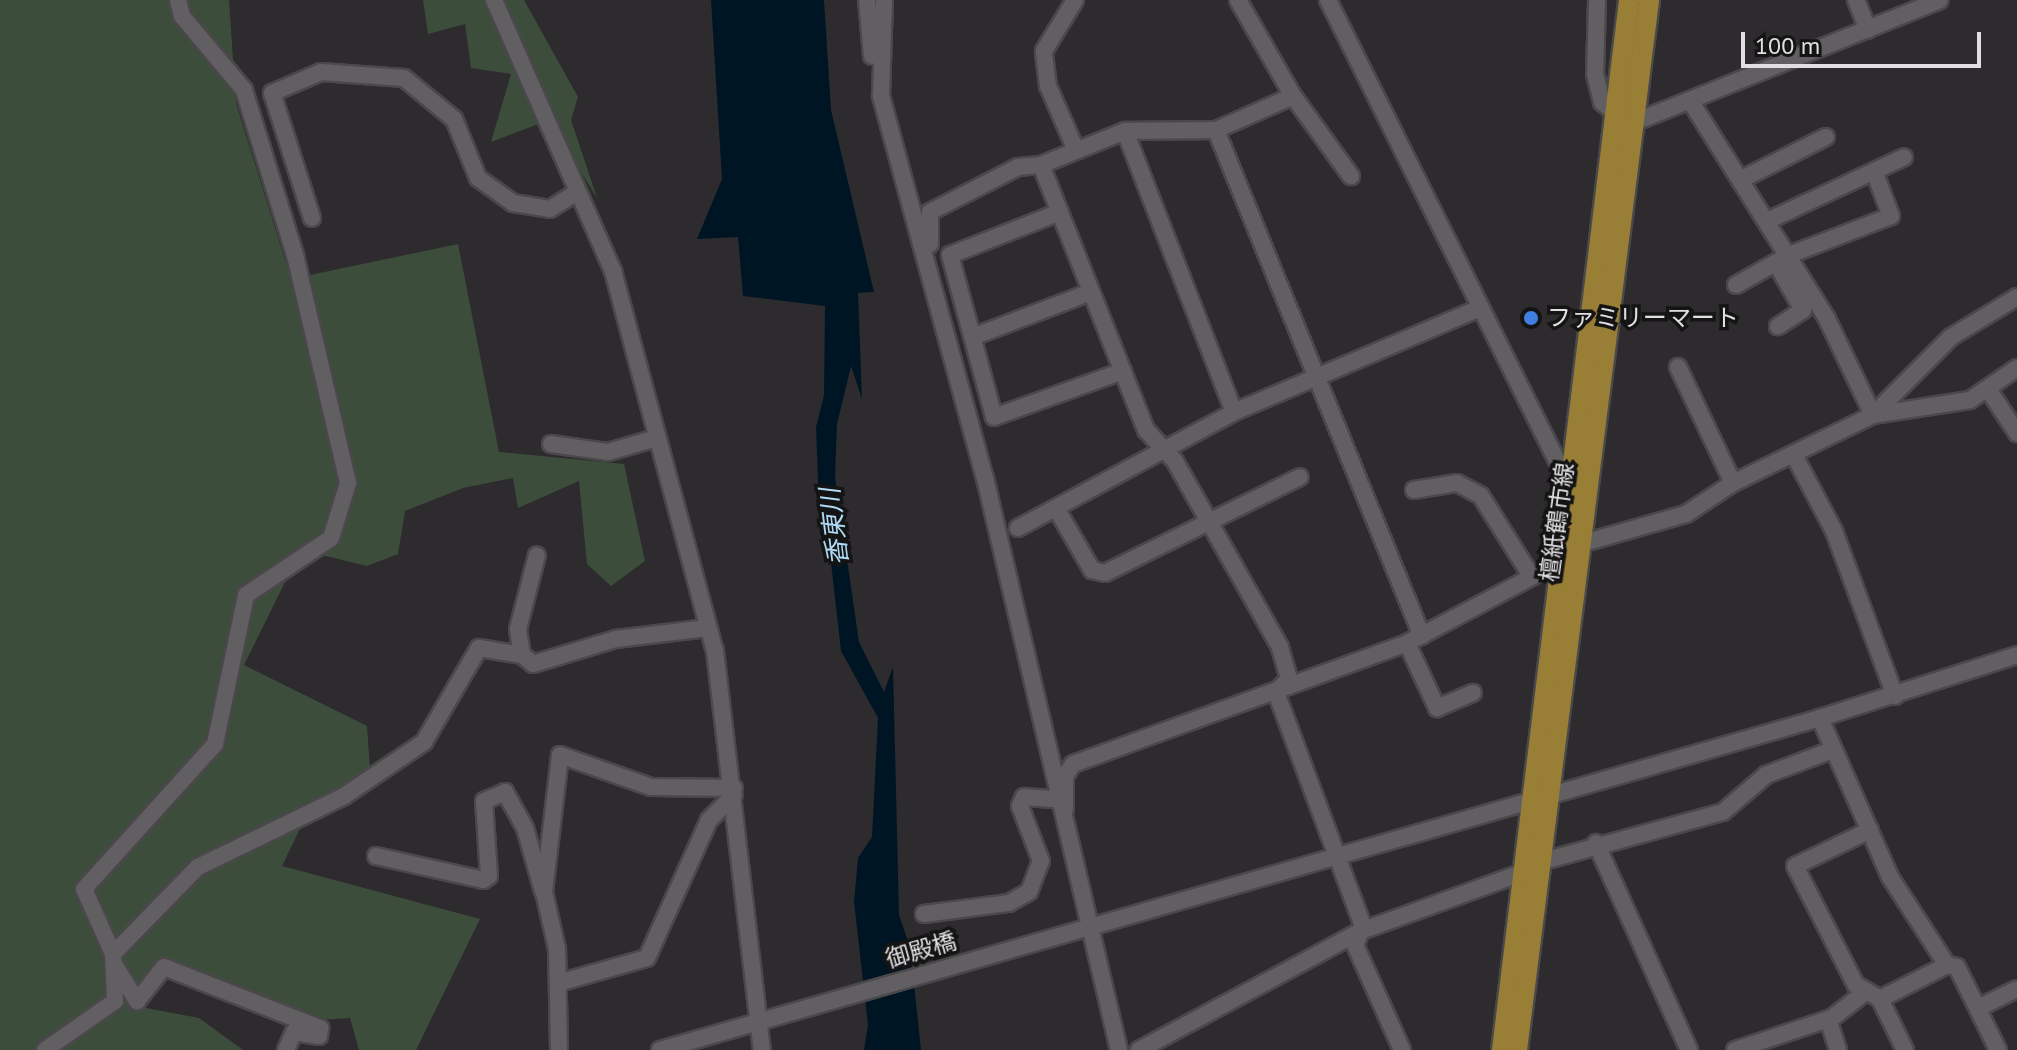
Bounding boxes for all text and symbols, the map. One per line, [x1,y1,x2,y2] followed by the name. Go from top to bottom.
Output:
[1745,16,1985,66] scale bar
[1755,30,1820,61] text: 100 m
[1547,304,1739,332] place label: ファミリーマート
[1522,309,1540,327] marker: ファミリーマート
[1534,461,1580,583] street label: 檀紙鶴市線
[814,486,854,568] water label: 香東川
[882,926,960,974] street label: 御殿橋

